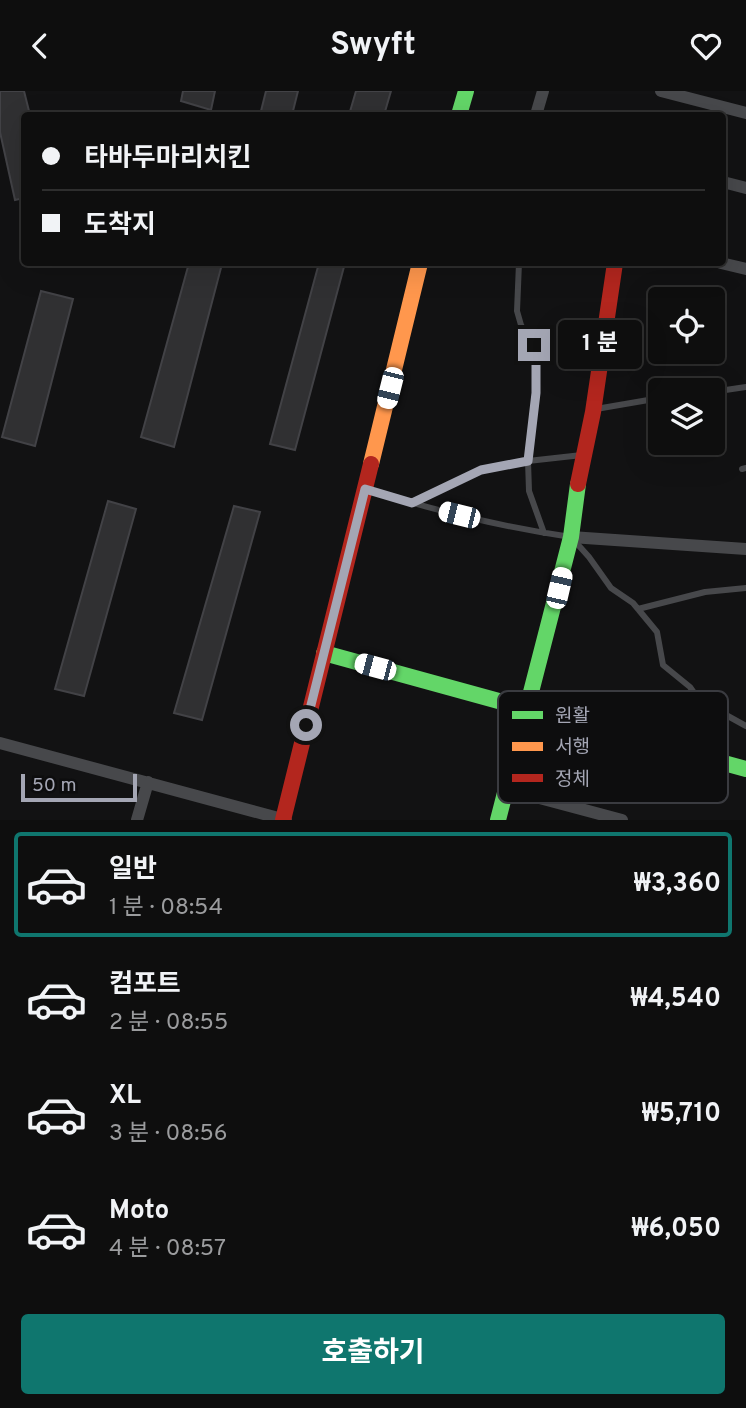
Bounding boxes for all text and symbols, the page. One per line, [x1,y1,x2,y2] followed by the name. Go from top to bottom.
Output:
[330,26,416,66] text: Swyft
[21,27,59,65] icon: back
[687,27,725,65] icon: heart
[84,143,251,176] text: 타바두마리치킨
[84,210,156,243] text: 도착지
[648,287,725,455] map controls
[648,287,725,364] button: locate
[558,321,642,369] callout: 1 분
[518,329,550,361] route end
[582,330,618,359] text: 1 분
[375,365,406,411] car
[648,378,725,455] button: layers
[437,500,482,530] car
[545,565,574,611] car
[352,651,399,683] car
[498,691,728,803] legend
[555,705,590,729] text: 원활
[290,709,322,741] route start
[555,736,590,760] text: 서행
[555,768,590,792] text: 정체
[21,771,136,803] scale bar
[32,774,77,798] text: 50 m
[25,853,88,916] icon: car
[109,854,157,887] text: 일반
[634,868,721,901] text: ₩3,360
[109,894,223,923] text: 1 분 · 08:54
[25,968,88,1031] icon: car
[109,969,181,1002] text: 컴포트
[631,983,721,1016] text: ₩4,540
[109,1009,228,1038] text: 2 분 · 08:55
[109,1080,141,1113] text: XL
[25,1083,88,1146] icon: car
[642,1098,721,1131] text: ₩5,710
[109,1120,227,1149] text: 3 분 · 08:56
[109,1195,169,1228] text: Moto
[25,1198,88,1261] icon: car
[631,1213,721,1246] text: ₩6,050
[109,1235,226,1264] text: 4 분 · 08:57
[21,1314,725,1394] button: 호출하기

